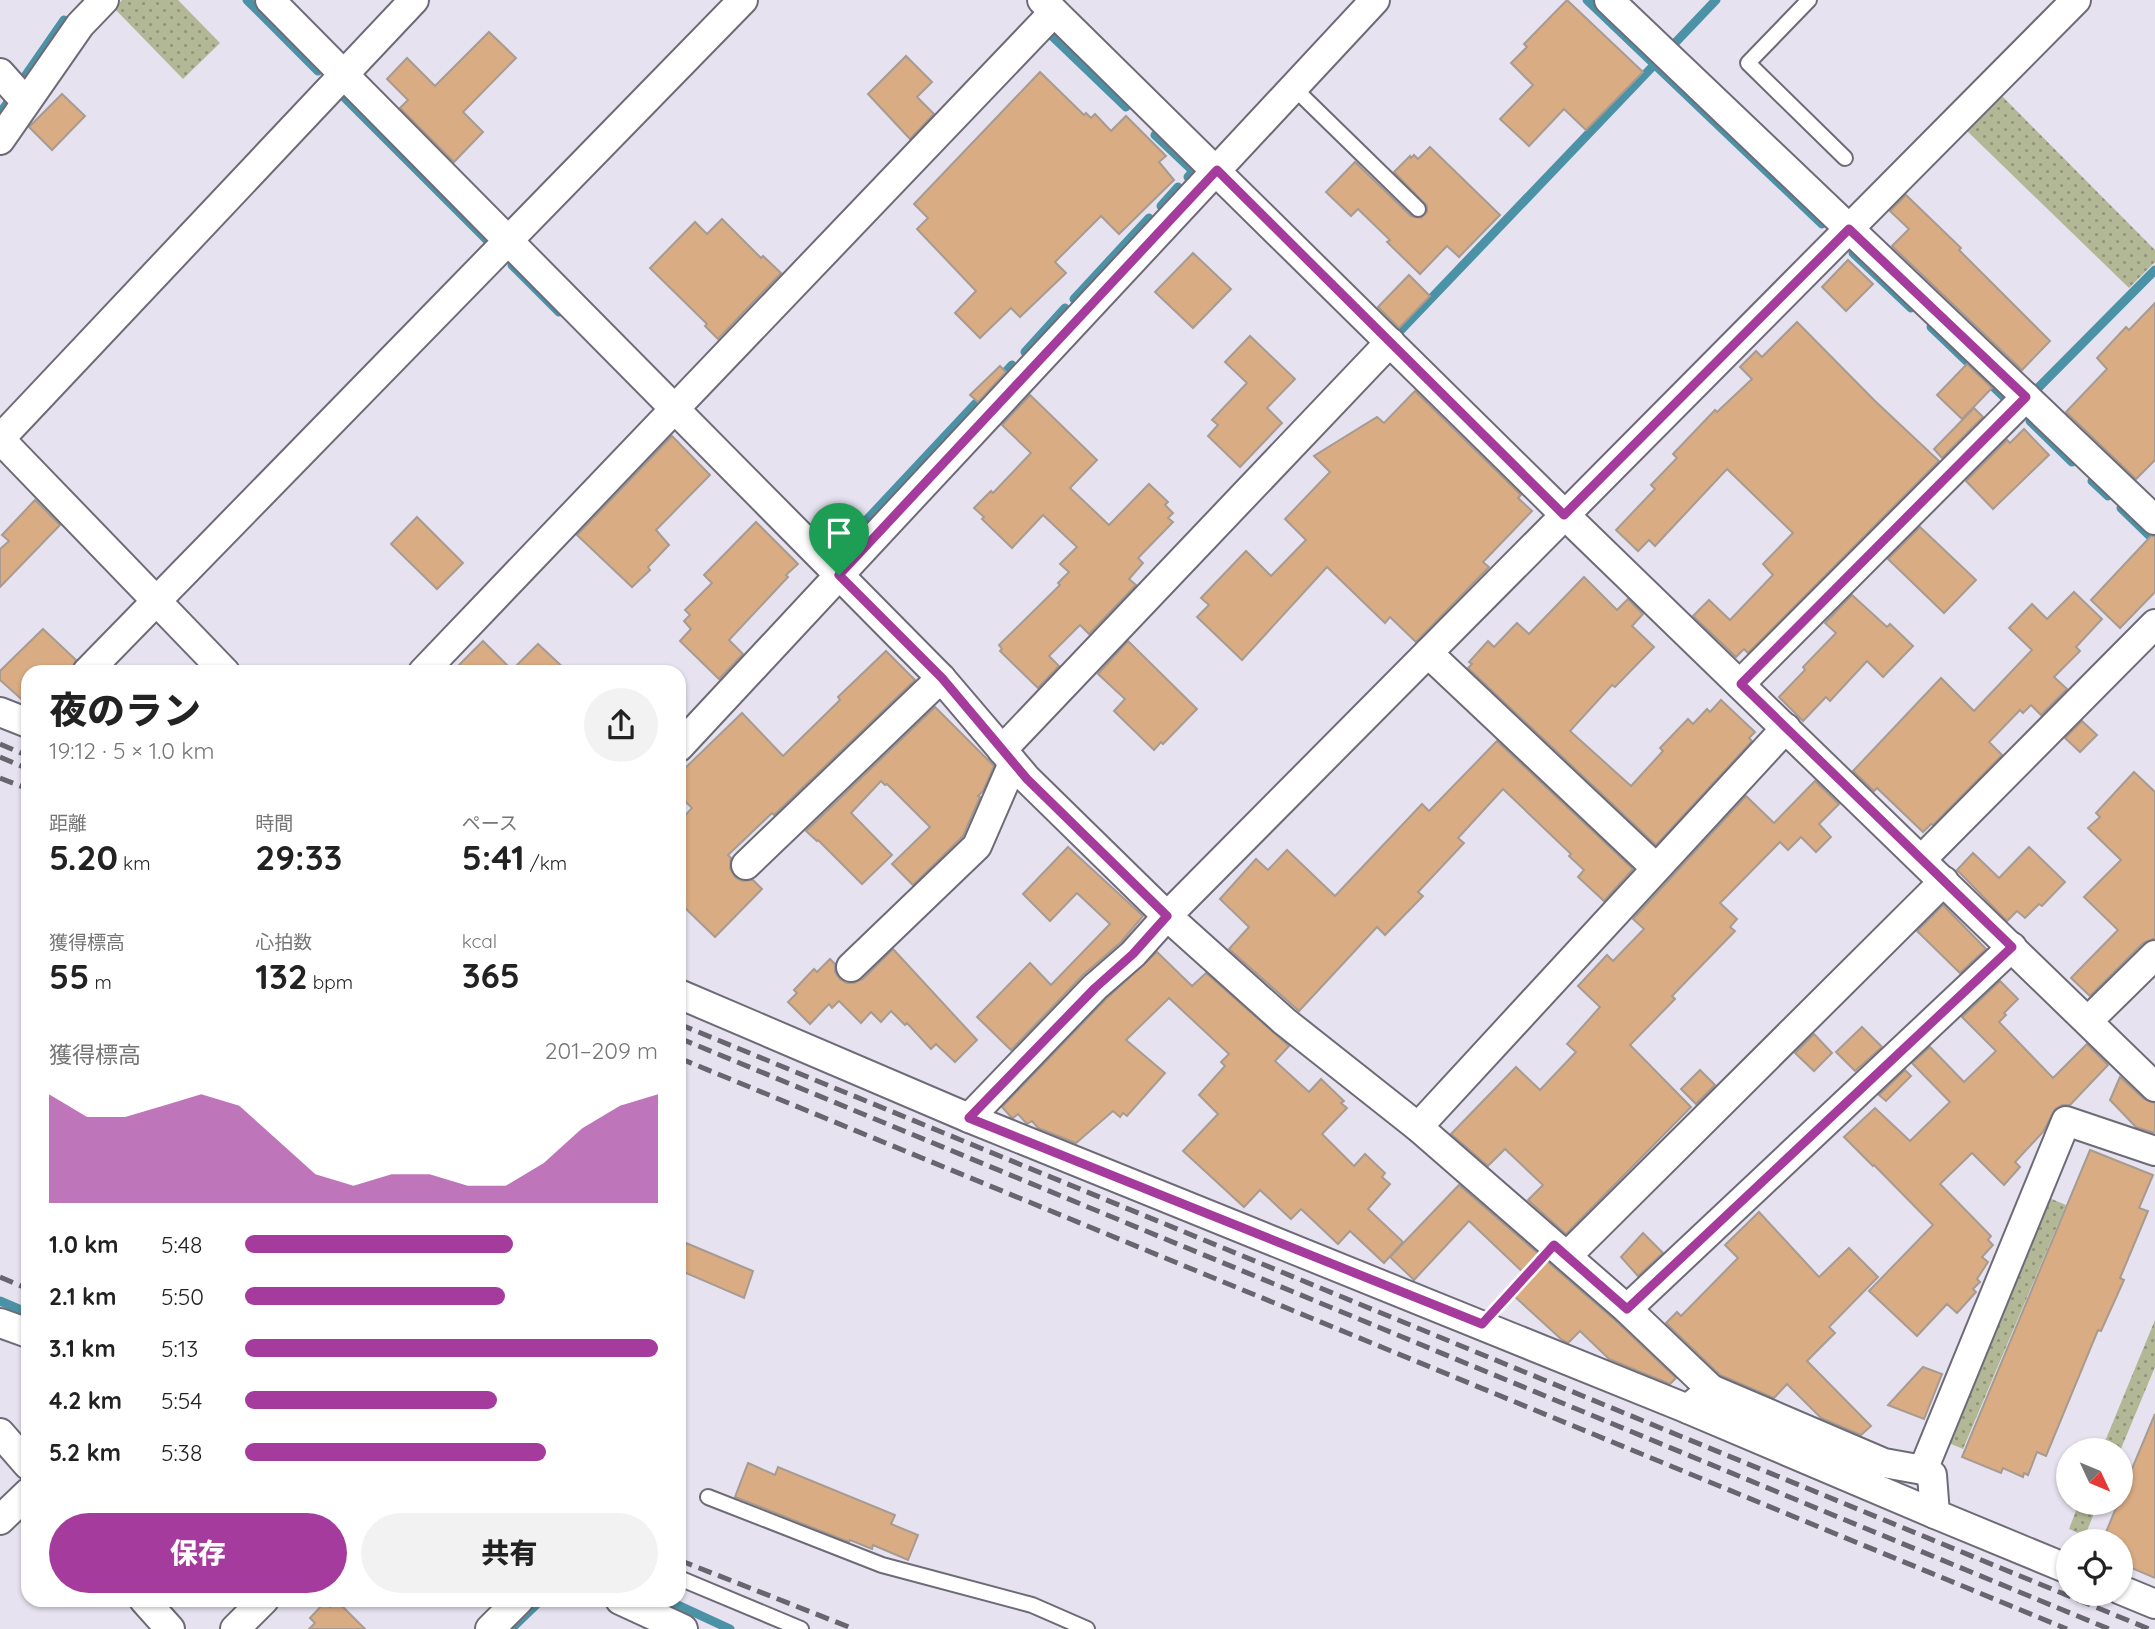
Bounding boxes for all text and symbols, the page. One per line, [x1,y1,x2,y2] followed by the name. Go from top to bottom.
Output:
[809,503,869,575] pin
[820,514,858,552] icon: arrive
[49,686,201,734] text: 夜のラン
[584,688,658,762] button: share
[49,736,215,765] text: 19:12 · 5 × 1.0 km
[49,811,87,835] text: 距離
[255,811,293,835] text: 時間
[462,811,518,835] text: ペース
[49,835,118,879] text: 5.20
[255,835,342,879] text: 29:33
[462,835,525,879] text: 5:41
[118,851,151,875] text: km
[525,851,567,875] text: /km
[462,929,497,953] text: kcal
[49,930,125,954] text: 獲得標高
[255,930,312,954] text: 心拍数
[462,953,520,997] text: 365
[49,954,89,998] text: 55
[255,954,308,998] text: 132
[89,970,112,994] text: m
[308,970,353,994] text: bpm
[545,1036,658,1065] text: 201–209 m
[49,1040,141,1069] text: 獲得標高
[49,1230,119,1259] text: 1.0 km
[161,1230,202,1259] text: 5:48
[49,1282,116,1311] text: 2.1 km
[161,1282,204,1311] text: 5:50
[49,1334,116,1363] text: 3.1 km
[161,1334,198,1363] text: 5:13
[49,1386,122,1415] text: 4.2 km
[161,1386,203,1415] text: 5:54
[49,1438,121,1467] text: 5.2 km
[161,1438,202,1467] text: 5:38
[2056,1438,2133,1516] north arrow
[2056,1438,2133,1606] map controls
[49,1513,347,1593] button: 保存
[361,1513,658,1593] button: 共有
[2056,1529,2133,1606] button: locate

